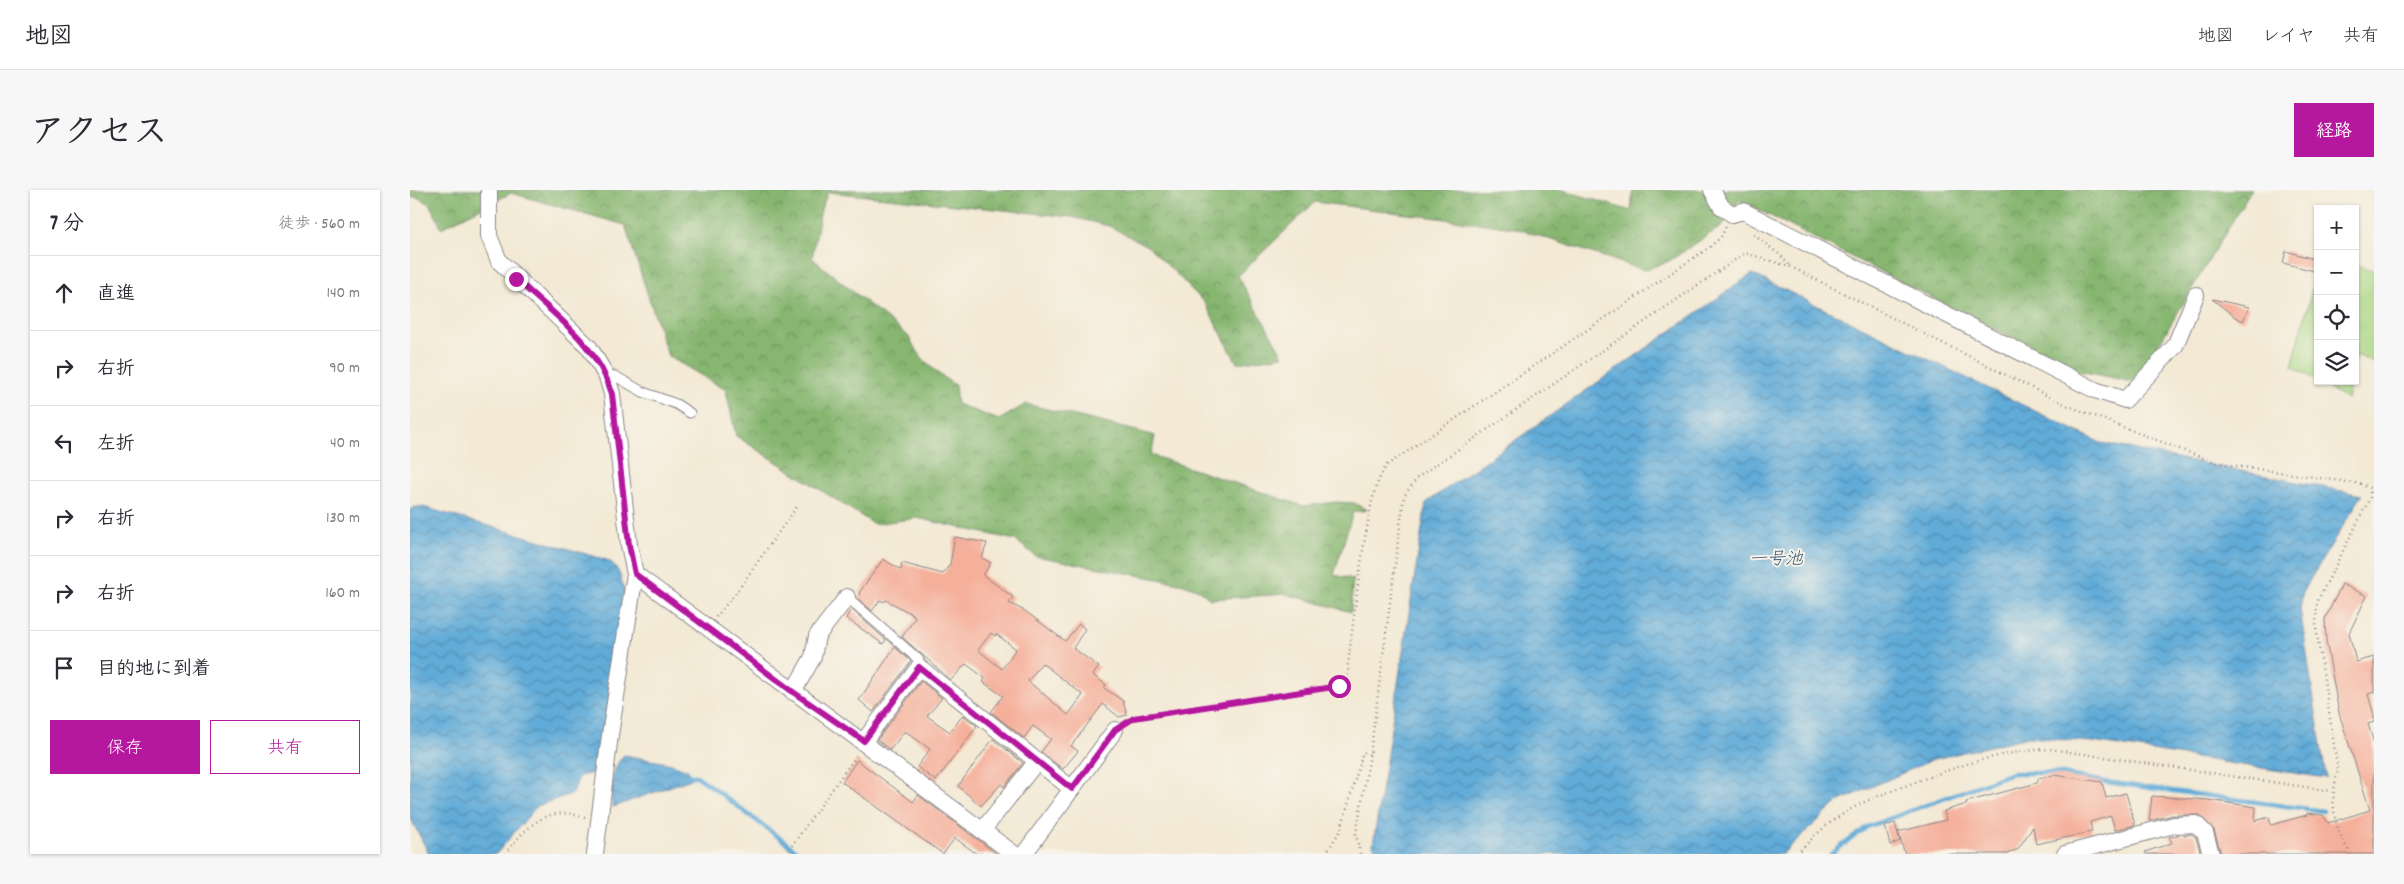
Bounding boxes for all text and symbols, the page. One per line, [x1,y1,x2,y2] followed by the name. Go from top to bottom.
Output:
[25,21,73,55] text: 地図
[2198,25,2234,50] text: 地図
[2262,25,2315,50] text: レイヤ
[2343,25,2379,50] text: 共有
[2294,103,2374,157] button: 経路
[30,110,168,160] text: アクセス
[2314,205,2359,385] map controls
[2314,205,2359,250] button: +
[50,210,84,240] text: 7 分
[278,213,360,236] text: 徒歩 · 560 m
[2314,250,2359,295] button: −
[505,268,528,291] route end
[50,279,78,307] icon: ahead
[97,282,135,309] text: 直進
[326,282,360,305] text: 140 m
[2314,295,2359,340] button: locate
[2314,340,2359,385] button: layers
[50,354,78,382] icon: right
[97,357,135,384] text: 右折
[329,357,360,380] text: 90 m
[50,429,78,457] icon: left
[97,432,135,459] text: 左折
[330,432,360,455] text: 40 m
[50,504,78,532] icon: right
[97,507,135,534] text: 右折
[326,507,360,530] text: 130 m
[1749,548,1804,573] water label: 一号池
[50,579,78,607] icon: right
[97,582,135,609] text: 右折
[325,582,360,605] text: 160 m
[50,654,78,682] icon: arrive
[97,657,211,684] text: 目的地に到着
[1328,675,1351,698] route start
[50,720,200,774] button: 保存
[210,720,360,774] button: 共有

